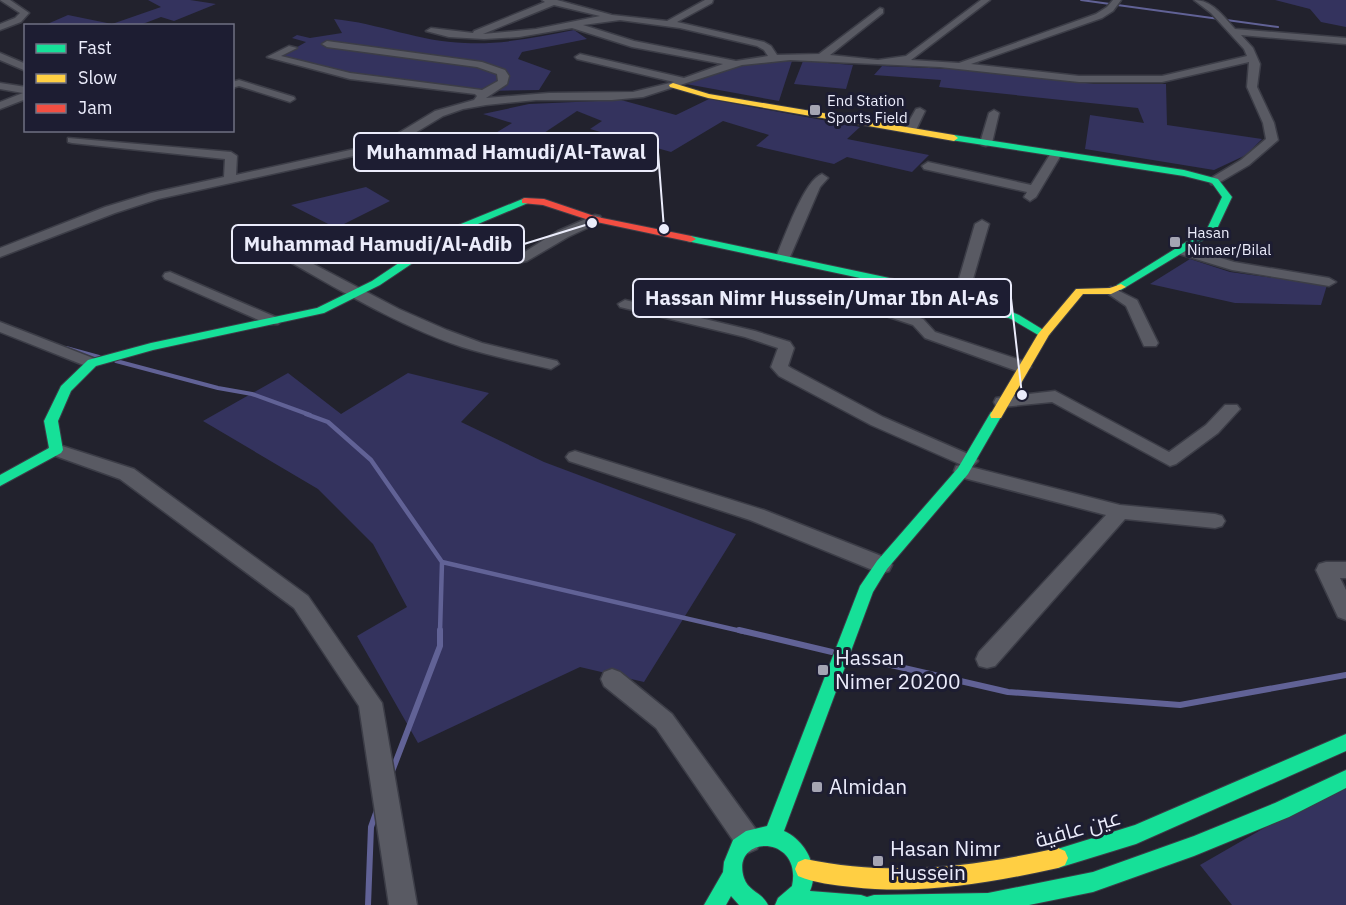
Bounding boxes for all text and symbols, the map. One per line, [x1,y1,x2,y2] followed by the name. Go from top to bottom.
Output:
[24,24,234,132] legend
[78,36,112,59] text: Fast
[78,66,117,89] text: Slow
[827,91,908,127] place label: End Station Sports Field
[78,96,113,119] text: Jam
[808,103,822,117] marker: End Station Sports Field
[354,133,658,171] callout: Muhammad Hamudi/Al-Tawal
[366,138,646,165] text: Muhammad Hamudi/Al-Tawal
[1187,223,1271,259] place label: Hasan Nimaer/Bilal
[232,225,524,263] callout: Muhammad Hamudi/Al-Adib
[244,230,512,257] text: Muhammad Hamudi/Al-Adib
[1168,235,1182,249] marker: Hasan Nimaer/Bilal
[633,279,1011,317] callout: Hassan Nimr Hussein/Umar Ibn Al-As
[645,284,999,311] text: Hassan Nimr Hussein/Umar Ibn Al-As
[835,643,961,695] place label: Hassan Nimer 20200
[816,663,830,677] marker: Hassan Nimer 20200
[829,772,907,800] place label: Almidan
[810,780,824,794] marker: Almidan
[1032,802,1124,854] street label: عين عافية
[890,834,1001,886] place label: Hasan Nimr Hussein
[871,854,885,868] marker: Hasan Nimr Hussein

